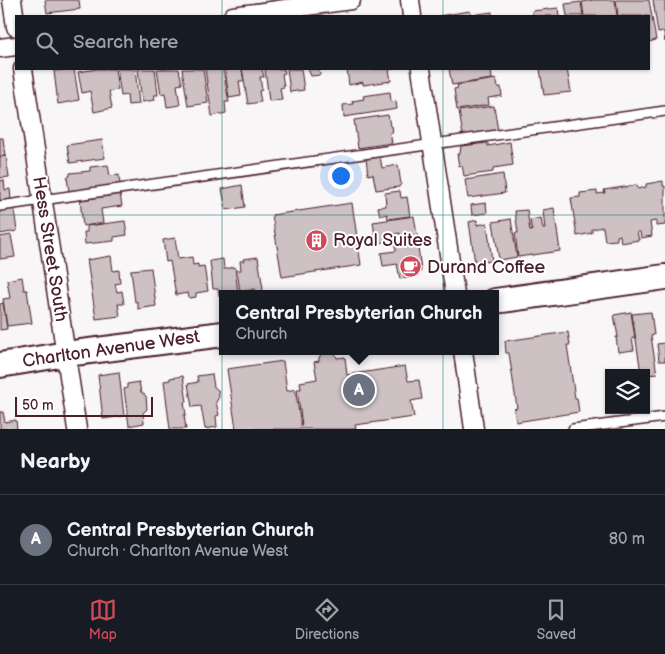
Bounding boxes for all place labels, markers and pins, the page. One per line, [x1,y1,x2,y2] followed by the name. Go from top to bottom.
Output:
[305,228,329,252] building icon: Royal Suites
[333,230,432,251] place label: Royal Suites
[399,255,423,279] cafe icon: Durand Coffee
[427,257,546,278] place label: Durand Coffee
[343,371,375,409] pin: A

